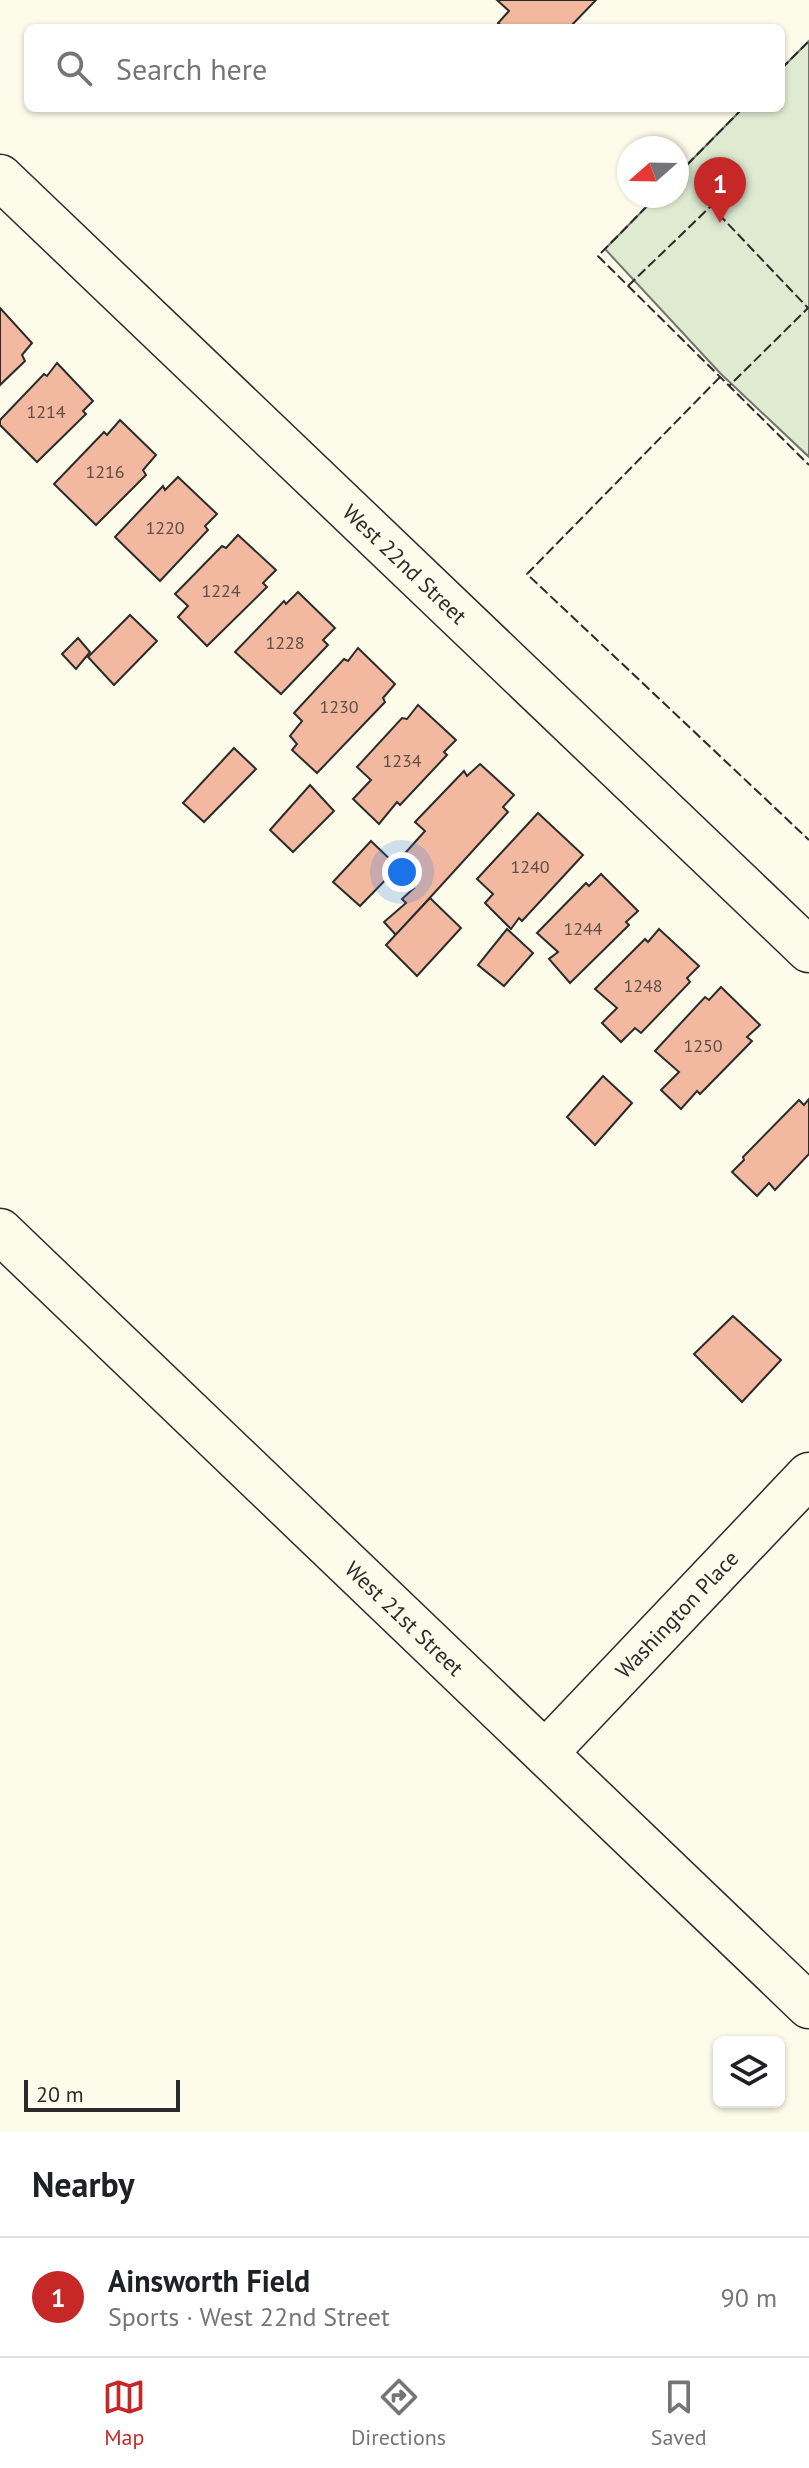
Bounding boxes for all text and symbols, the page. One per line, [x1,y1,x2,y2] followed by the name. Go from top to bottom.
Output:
[24,24,785,112] search box
[52,46,96,90] icon: search
[116,49,267,88] text: Search here
[617,136,689,208] north arrow
[694,157,746,223] pin: 1
[26,400,66,423] house number: 1214
[85,460,125,483] house number: 1216
[337,498,473,630] street label: West 22nd Street
[145,516,185,539] house number: 1220
[201,579,241,602] house number: 1224
[265,631,305,654] house number: 1228
[319,695,359,718] house number: 1230
[382,749,422,772] house number: 1234
[382,852,422,892] your location
[510,855,550,878] house number: 1240
[563,917,603,940] house number: 1244
[623,974,663,997] house number: 1248
[683,1034,723,1057] house number: 1250
[609,1544,744,1684] street label: Washington Place
[339,1555,470,1682] street label: West 21st Street
[713,2036,785,2108] map controls
[713,2036,785,2108] button: layers
[24,2076,180,2112] scale bar
[36,2080,84,2108] text: 20 m
[32,2162,134,2206] text: Nearby
[108,2261,310,2300] text: Ainsworth Field
[51,2281,65,2314] text: 1
[721,2281,777,2314] text: 90 m
[108,2300,390,2333] text: Sports · West 22nd Street
[102,2375,146,2451] tab: Map
[351,2375,446,2451] tab: Directions
[651,2375,707,2451] tab: Saved

